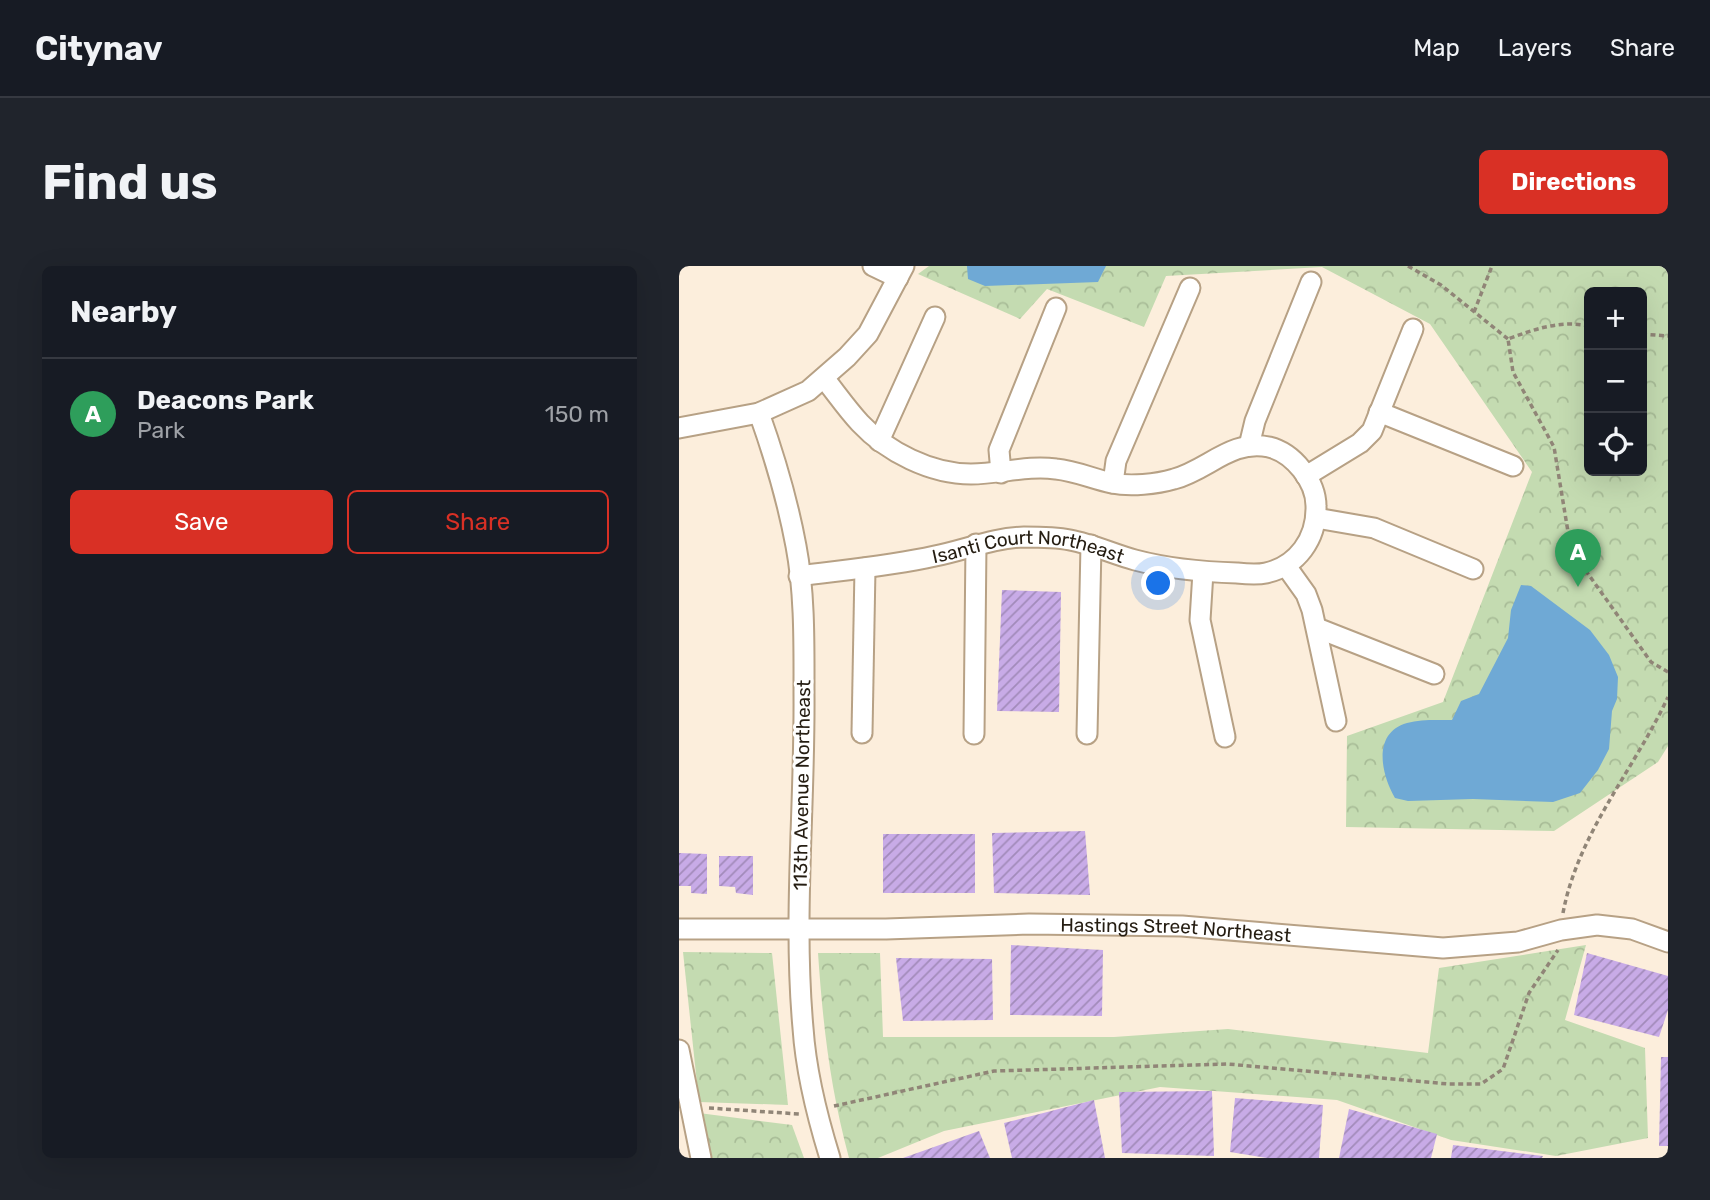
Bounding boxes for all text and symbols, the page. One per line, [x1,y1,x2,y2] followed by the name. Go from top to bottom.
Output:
[35,29,163,68] text: Citynav
[1413,34,1460,62] text: Map
[1498,34,1572,62] text: Layers
[1610,34,1675,62] text: Share
[1479,150,1668,214] button: Directions
[42,153,218,211] text: Find us
[1584,287,1647,476] map controls
[1584,287,1647,350] button: +
[70,294,177,330] text: Nearby
[1584,350,1647,413] button: −
[137,385,314,416] text: Deacons Park
[85,400,101,428] text: A
[545,400,609,428] text: 150 m
[1584,413,1647,476] button: locate
[137,416,185,444] text: Park
[70,490,333,554] button: Save
[347,490,609,554] button: Share
[930,525,1128,568] street label: Isanti Court Northeast
[1555,529,1601,587] pin: A
[1141,566,1175,600] your location
[789,679,815,890] street label: 113th Avenue Northeast
[1060,913,1293,947] street label: Hastings Street Northeast

